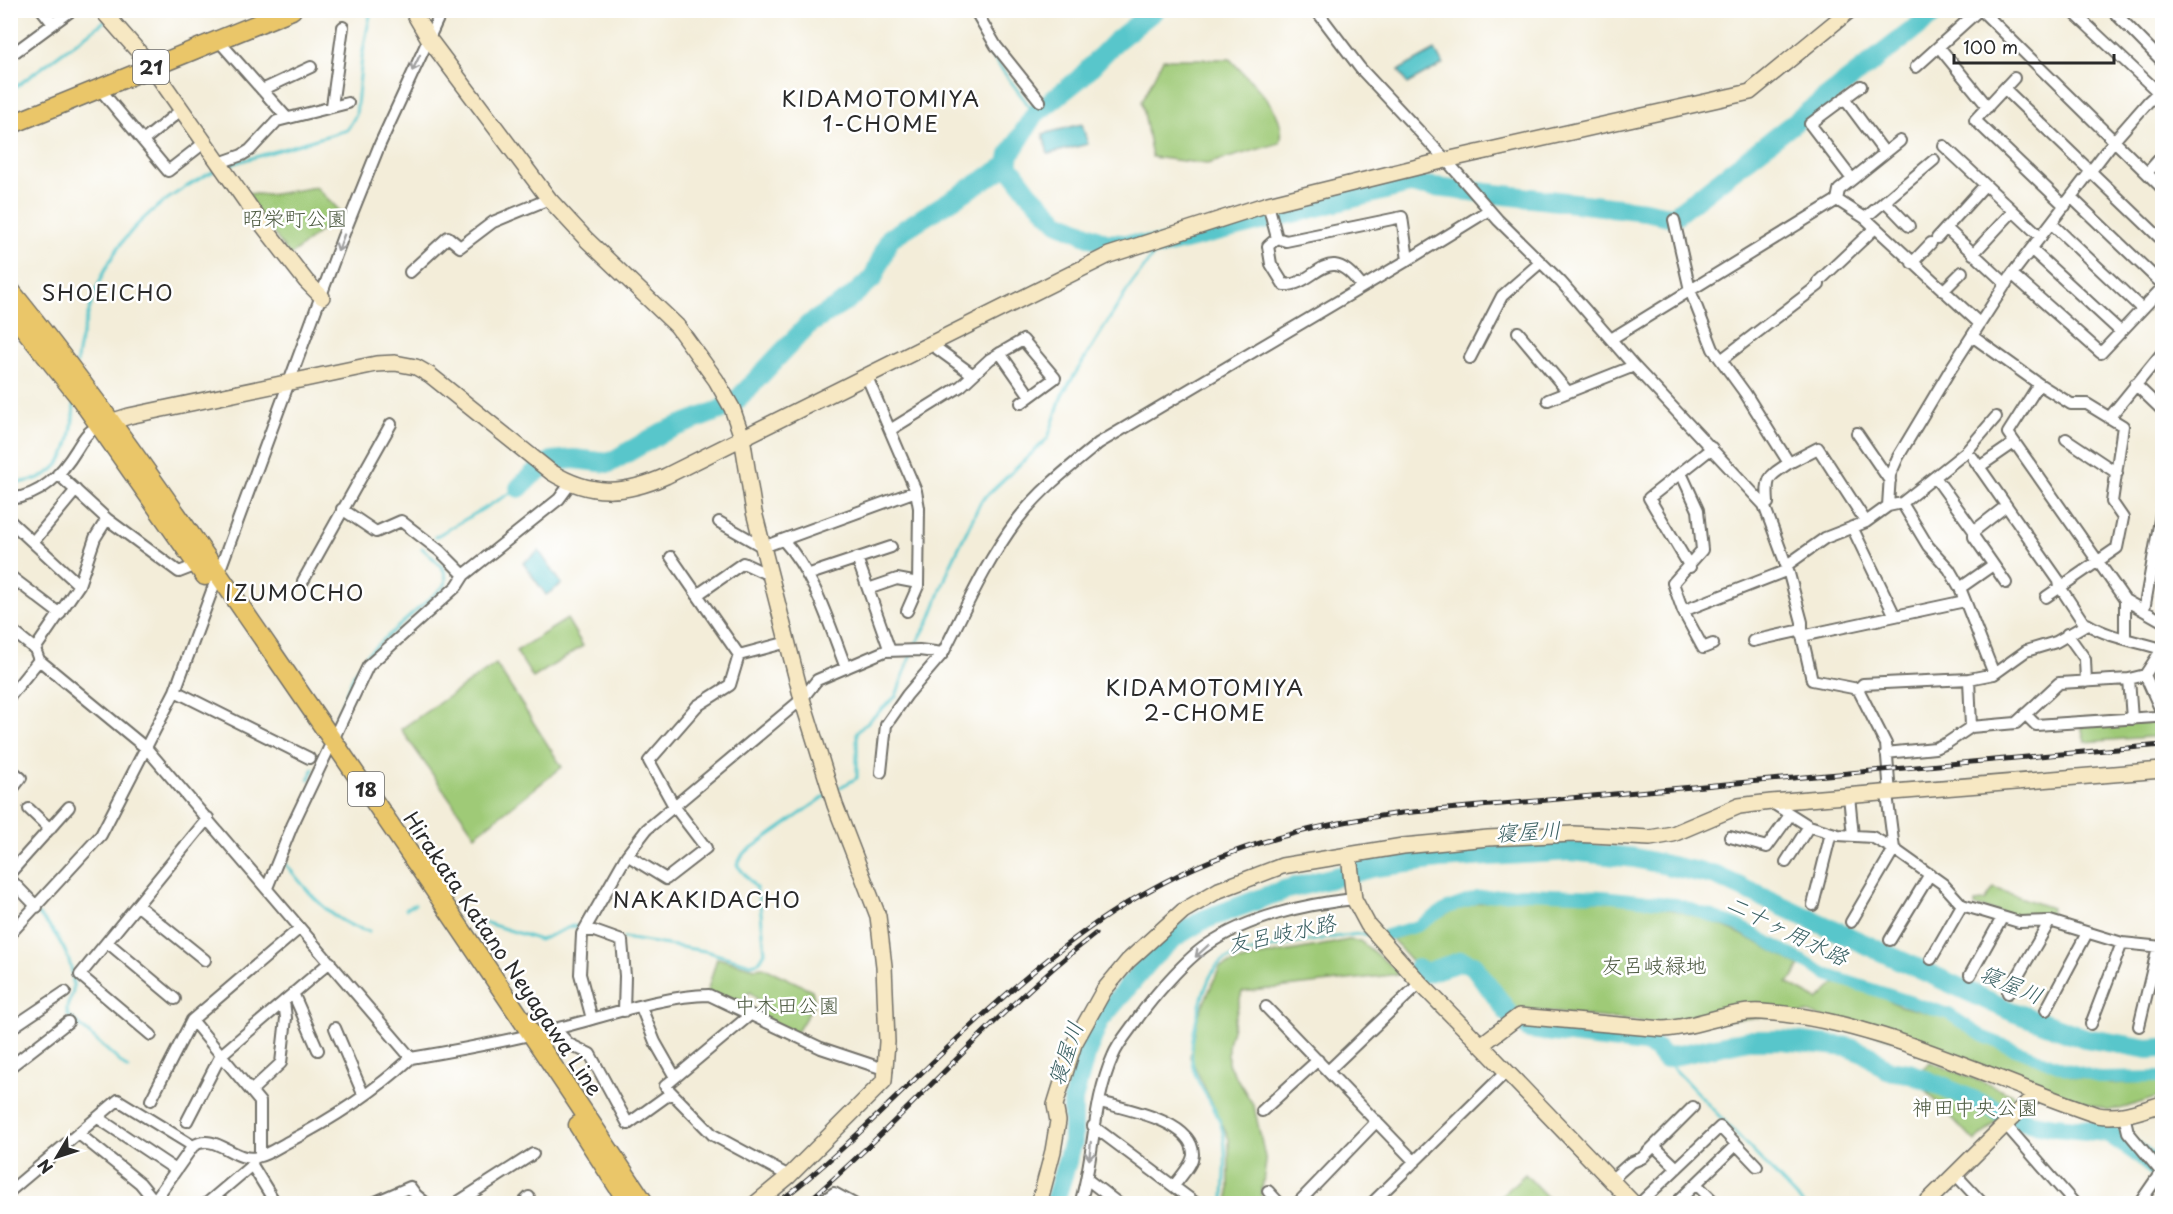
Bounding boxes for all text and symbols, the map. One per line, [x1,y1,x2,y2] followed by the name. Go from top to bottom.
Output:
[1954,27,2114,65] scale bar
[1963,33,2018,60] text: 100 m
[133,50,169,84] road number: 21
[410,54,422,72] one-way arrow
[781,81,981,139] district label: KIDAMOTOMIYA 1-CHOME
[243,201,348,233] park label: 昭栄町公園
[334,233,345,252] one-way arrow
[42,275,174,308] district label: SHOEICHO
[225,575,365,608] district label: IZUMOCHO
[1105,670,1305,728] district label: KIDAMOTOMIYA 2-CHOME
[348,772,384,806] road number: 18
[397,804,611,1102] street label: Hirakata Katano Neyagawa Line
[1494,812,1562,848] water label: 寝屋川
[612,882,802,915] district label: NAKAKIDACHO
[1721,885,1856,974] water label: 二十ヶ用水路
[1224,904,1340,960] water label: 友呂岐水路
[1194,944,1209,958] one-way arrow
[1602,948,1707,980] park label: 友呂岐緑地
[1975,955,2049,1011] water label: 寝屋川
[735,988,840,1020] park label: 中木田公園
[1038,1016,1090,1090] water label: 寝屋川
[1912,1090,2038,1122] park label: 神田中央公園
[27,1127,87,1187] north arrow
[1084,1141,1095,1161] one-way arrow
[31,1155,58,1180] text: N

